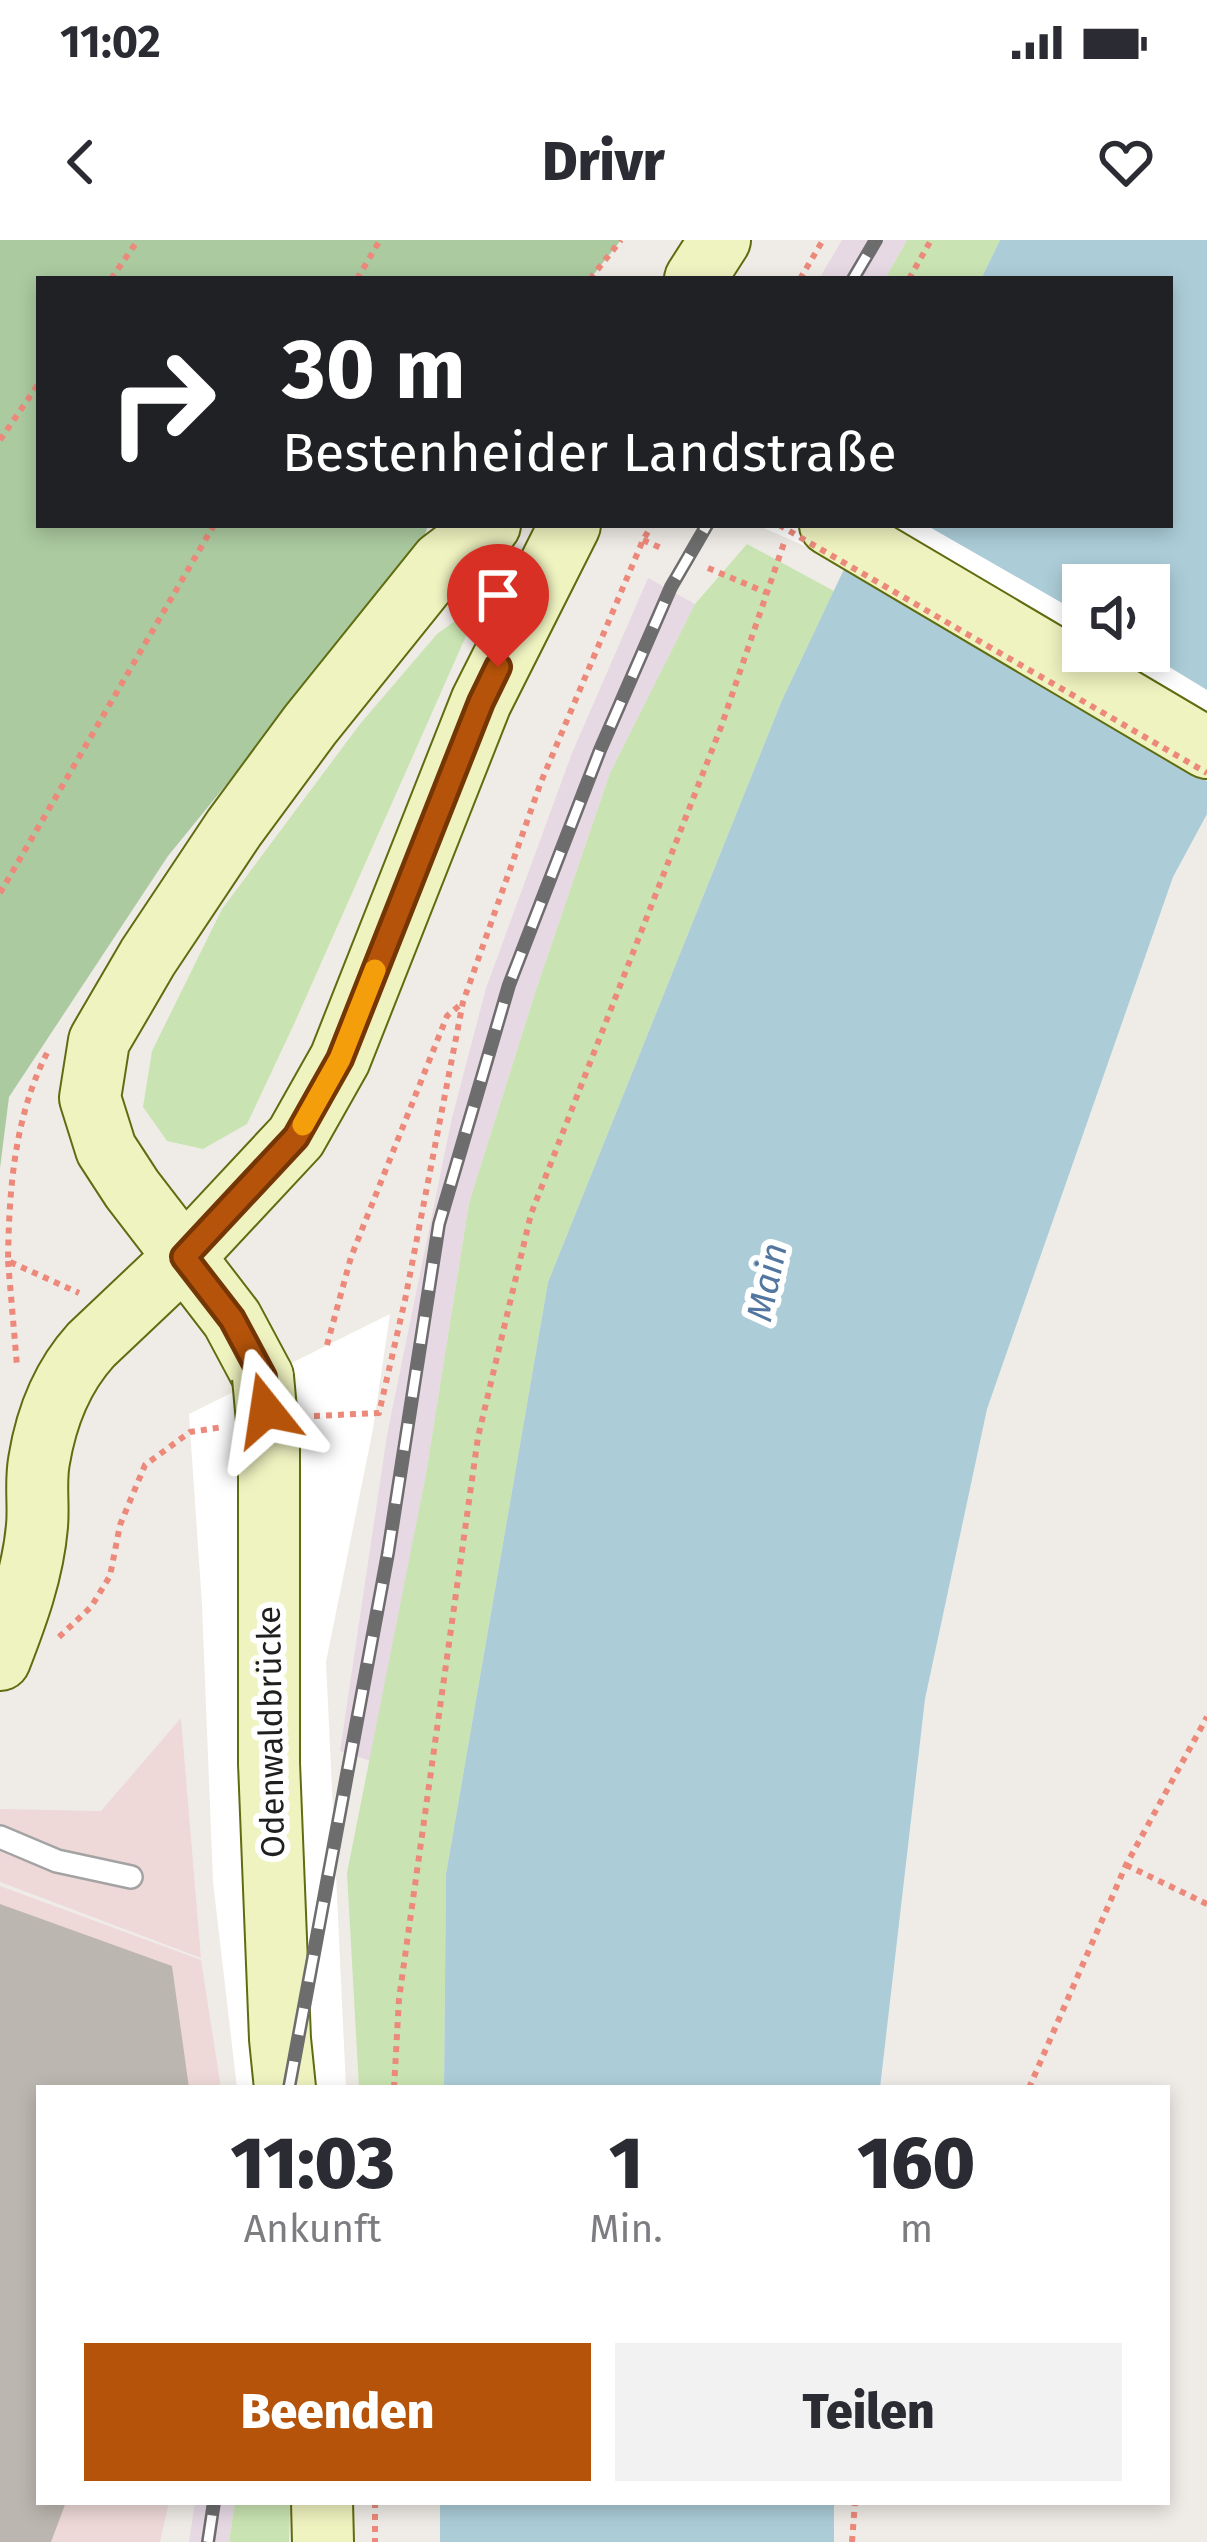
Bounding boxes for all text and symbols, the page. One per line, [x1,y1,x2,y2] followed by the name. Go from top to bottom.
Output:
[60,15,161,69] text: 11:02
[48,129,114,195] icon: back
[1093,129,1159,195] icon: heart
[542,130,665,194] text: Drivr
[282,319,466,420] text: 30 m
[84,324,240,480] icon: right
[282,421,897,485] text: Bestenheider Landstraße
[447,544,549,667] pin
[465,562,531,628] icon: arrive
[1062,564,1170,672] map controls
[1062,564,1170,672] button: sound
[737,1239,797,1325] water label: Main
[203,1347,329,1473] position arrow
[249,1606,293,1858] street label: Odenwaldbrücke
[231,2121,395,2207] text: 11:03
[609,2121,643,2207] text: 1
[857,2121,975,2207] text: 160
[244,2206,381,2252] text: Ankunft
[589,2206,663,2252] text: Min.
[900,2206,933,2252] text: m
[84,2343,591,2481] button: Beenden
[615,2343,1122,2481] button: Teilen

